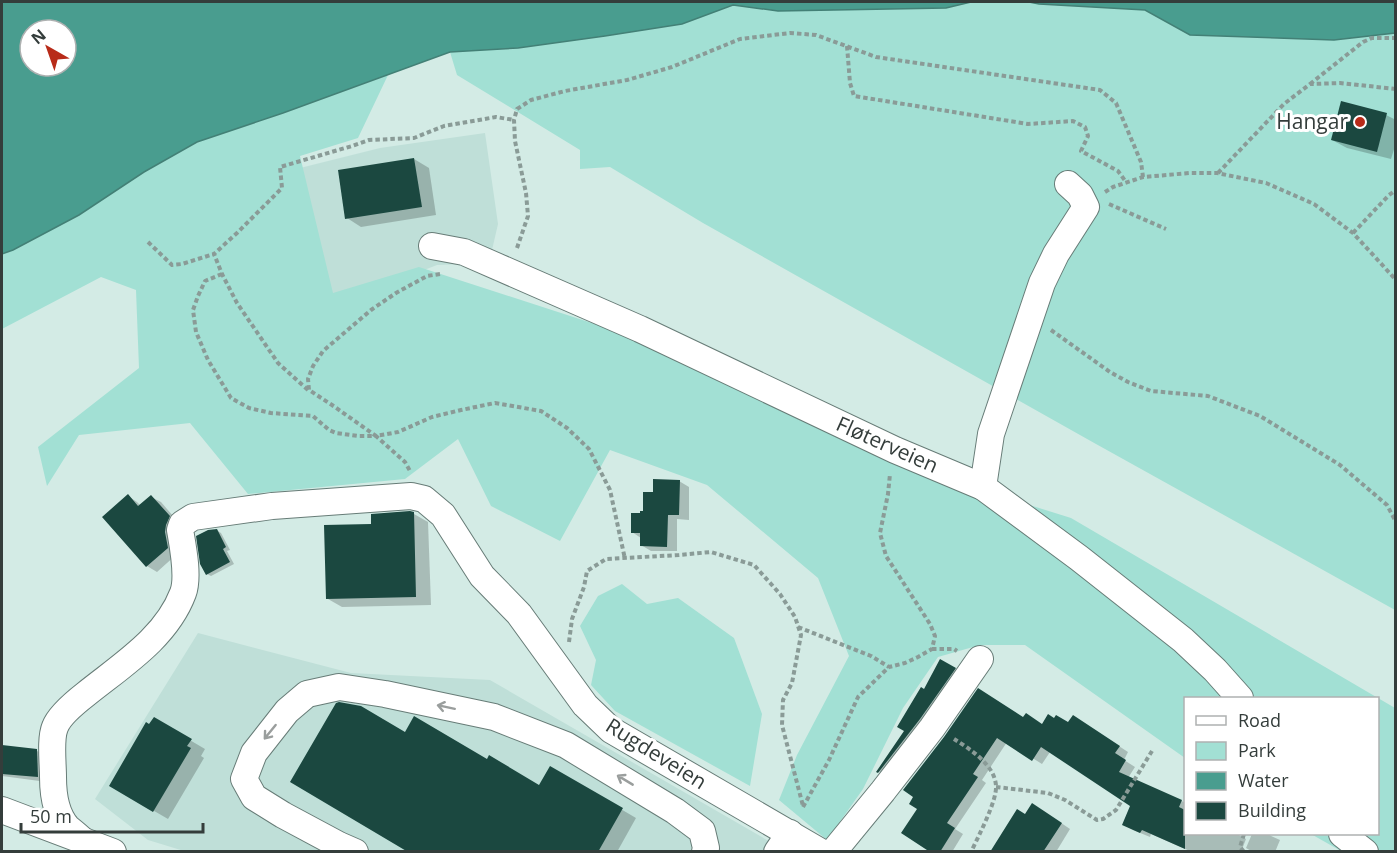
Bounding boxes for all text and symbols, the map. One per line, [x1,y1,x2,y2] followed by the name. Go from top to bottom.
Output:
[18,18,78,78] north arrow
[26,24,50,49] text: N
[1276,107,1348,135] place label: Hangar
[1353,115,1367,129] marker: Hangar
[832,409,943,479] street label: Fløterveien
[1184,697,1379,835] legend
[436,701,456,712] one-way arrow
[1238,708,1281,732] text: Road
[601,711,712,795] street label: Rugdeveien
[264,724,277,740] one-way arrow
[1238,738,1276,762] text: Park
[1238,768,1289,792] text: Water
[617,774,634,786] one-way arrow
[21,796,202,834] scale bar
[1238,798,1306,822] text: Building
[30,804,72,828] text: 50 m

